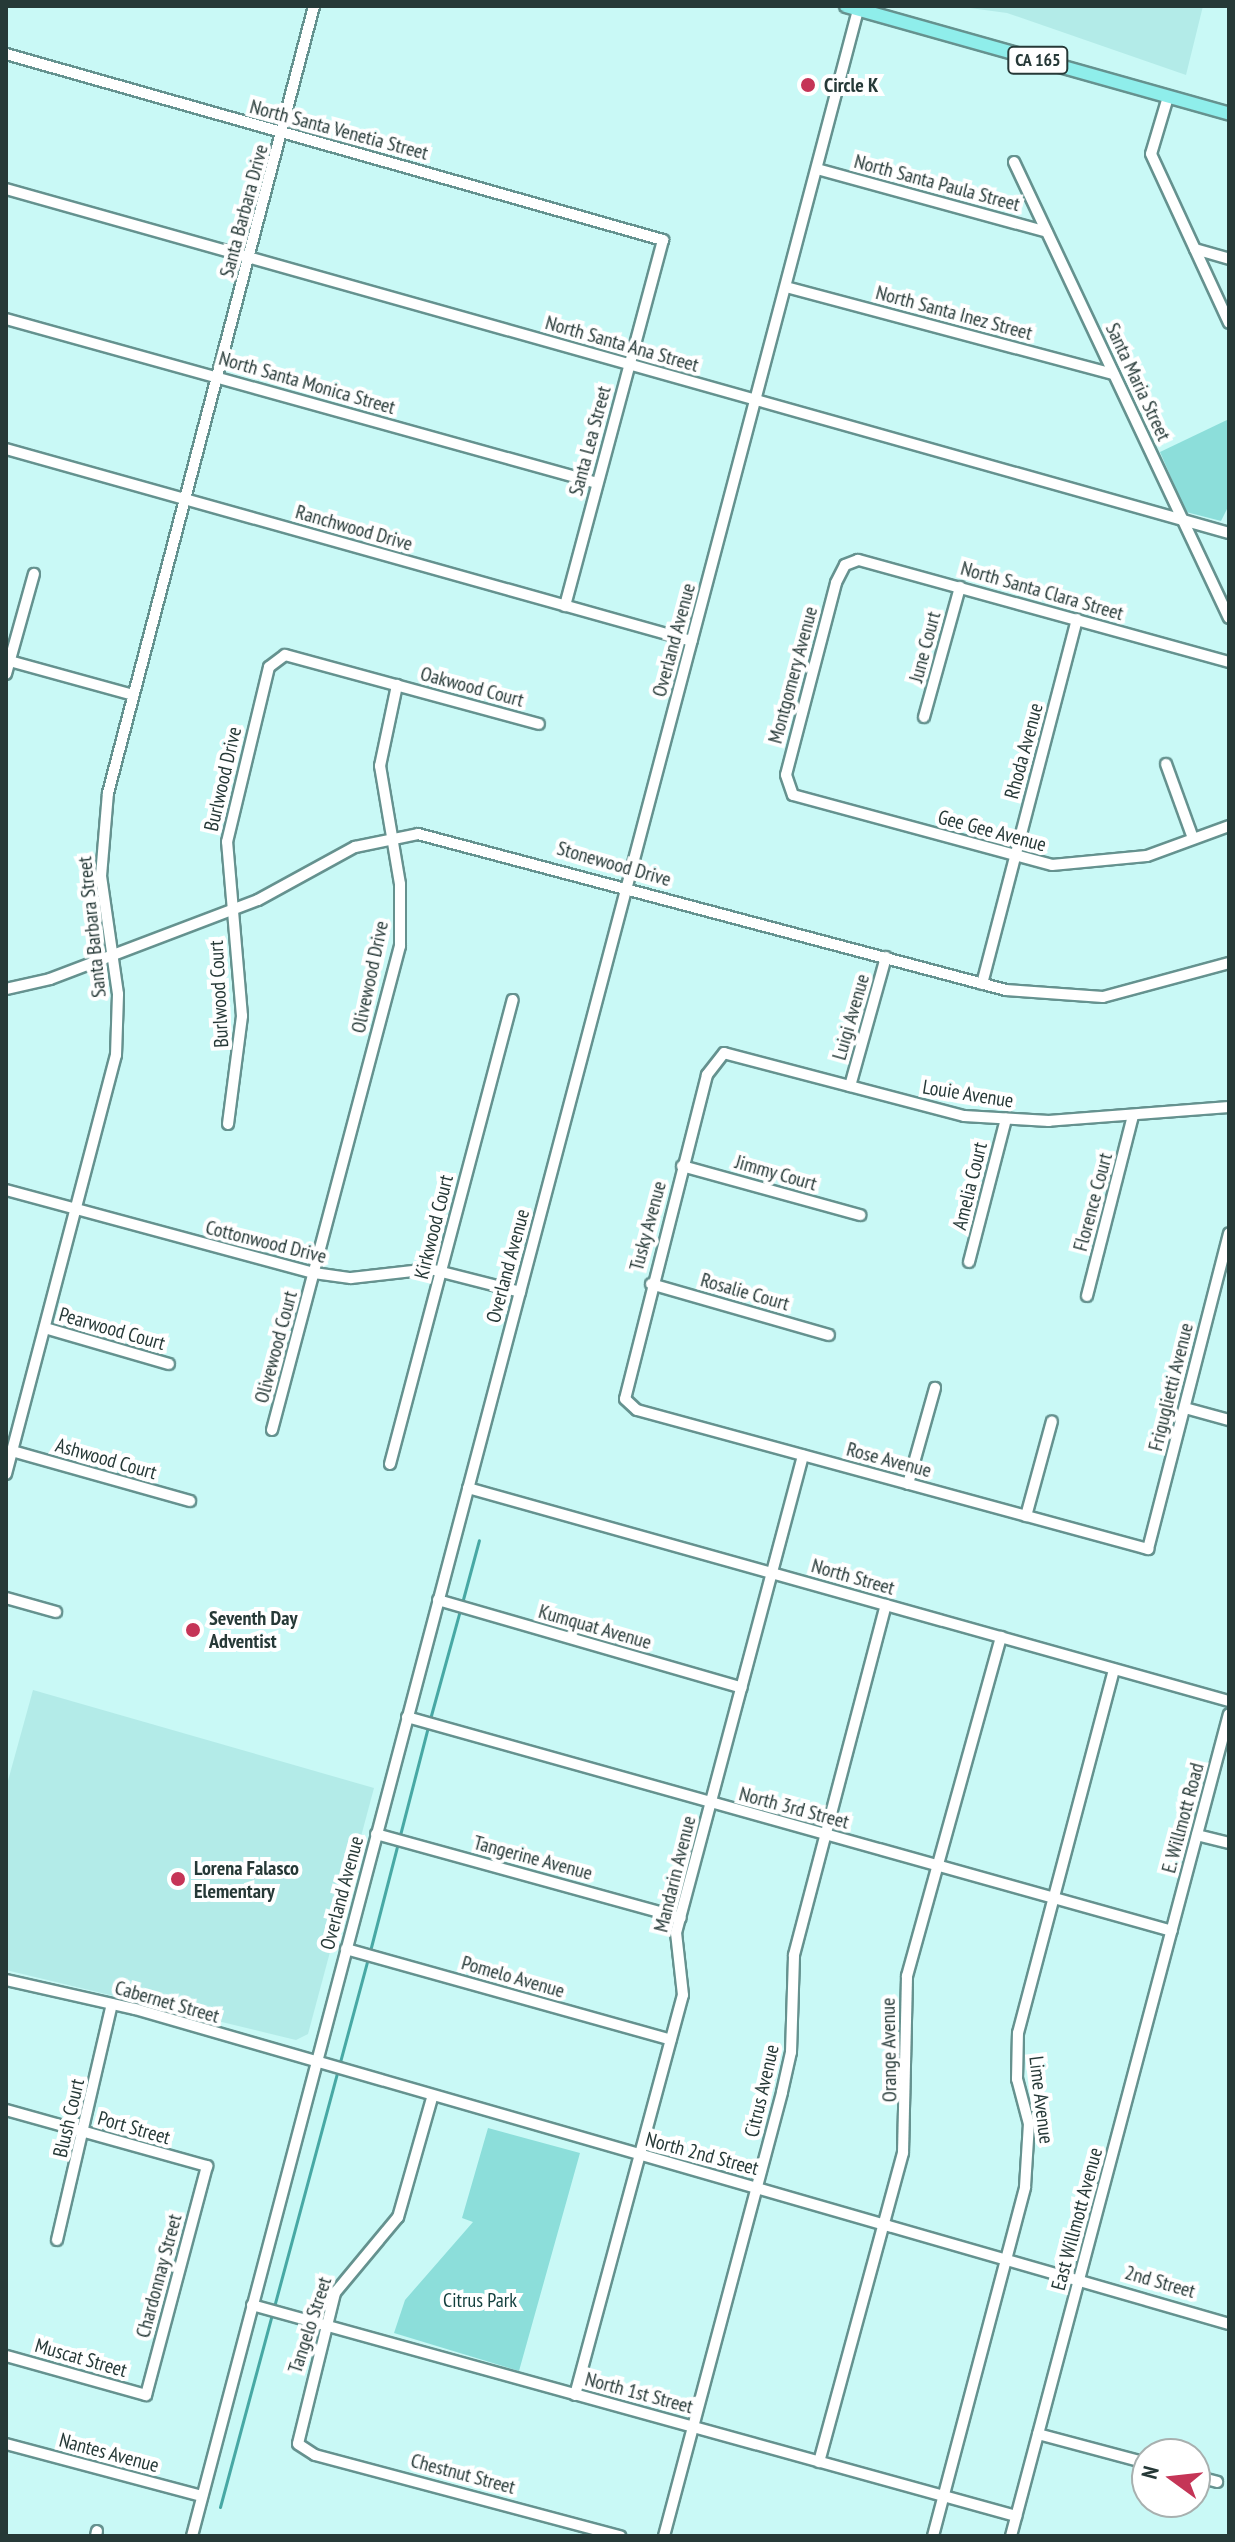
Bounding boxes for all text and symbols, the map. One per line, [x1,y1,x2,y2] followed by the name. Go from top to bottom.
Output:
[1006,46,1070,74] road number: CA 165
[824,73,878,97] place label: Circle K
[799,76,817,94] marker: Circle K
[247,95,431,165] street label: North Santa Venetia Street
[215,142,273,280] street label: Santa Barbara Drive
[852,149,1022,217] street label: North Santa Paula Street
[873,281,1035,345] street label: North Santa Inez Street
[542,311,702,377] street label: North Santa Ana Street
[1100,319,1176,445] street label: Santa Maria Street
[216,346,398,420] street label: North Santa Monica Street
[564,384,616,498] street label: Santa Lea Street
[293,500,415,556] street label: Ranchwood Drive
[958,556,1126,626] street label: North Santa Clara Street
[647,580,701,700] street label: Overland Avenue
[763,603,823,747] street label: Montgomery Avenue
[904,609,946,685] street label: June Court
[418,662,526,712] street label: Oakwood Court
[1000,700,1048,802] street label: Rhoda Avenue
[199,724,247,834] street label: Burlwood Drive
[935,805,1049,857] street label: Gee Gee Avenue
[554,836,674,892] street label: Stonewood Drive
[73,855,111,999] street label: Santa Barbara Street
[346,919,394,1035] street label: Olivewood Drive
[204,940,234,1048] street label: Burlwood Court
[827,971,875,1063] street label: Luigi Avenue
[921,1075,1015,1113] street label: Louie Avenue
[948,1140,992,1232] street label: Amelia Court
[732,1150,820,1196] street label: Jimmy Court
[1068,1150,1118,1254] street label: Florence Court
[409,1172,459,1282] street label: Kirkwood Court
[624,1178,672,1274] street label: Tusky Avenue
[481,1206,535,1326] street label: Overland Avenue
[203,1215,329,1269] street label: Cottonwood Drive
[698,1268,792,1316] street label: Rosalie Court
[250,1288,302,1406] street label: Olivewood Court
[56,1302,168,1356] street label: Pearwood Court
[1143,1320,1199,1454] street label: Friguglietti Avenue
[53,1433,159,1485] street label: Ashwood Court
[844,1437,934,1483] street label: Rose Avenue
[809,1554,897,1600] street label: North Street
[536,1599,654,1655] street label: Kumquat Avenue
[209,1606,297,1653] place label: Seventh Day Adventist
[184,1621,202,1639] marker: Seventh Day Adventist
[1157,1760,1209,1876] street label: E. Willmott Road
[736,1782,852,1834] street label: North 3rd Street
[649,1813,701,1935] street label: Mandarin Avenue
[471,1831,595,1885] street label: Tangerine Avenue
[315,1833,369,1953] street label: Overland Avenue
[194,1856,299,1903] place label: Lorena Falasco Elementary
[169,1870,187,1888] marker: Lorena Falasco Elementary
[459,1951,567,2003] street label: Pomelo Avenue
[112,1976,222,2028] street label: Cabernet Street
[876,1997,902,2103] street label: Orange Avenue
[740,2042,784,2140] street label: Citrus Avenue
[1024,2054,1058,2146] street label: Lime Avenue
[48,2076,90,2160] street label: Blush Court
[95,2106,173,2150] street label: Port Street
[643,2127,761,2181] street label: North 2nd Street
[1046,2145,1108,2293] street label: East Willmott Avenue
[131,2211,187,2341] street label: Chardonnay Street
[1122,2261,1198,2303] street label: 2nd Street
[283,2274,337,2376] street label: Tangelo Street
[443,2288,517,2312] park label: Citrus Park
[32,2333,130,2383] street label: Muscat Street
[582,2367,696,2419] street label: North 1st Street
[56,2428,162,2478] street label: Nantes Avenue
[1131,2438,1211,2518] north arrow
[408,2449,518,2499] street label: Chestnut Street
[1135,2463,1165,2482] text: N

